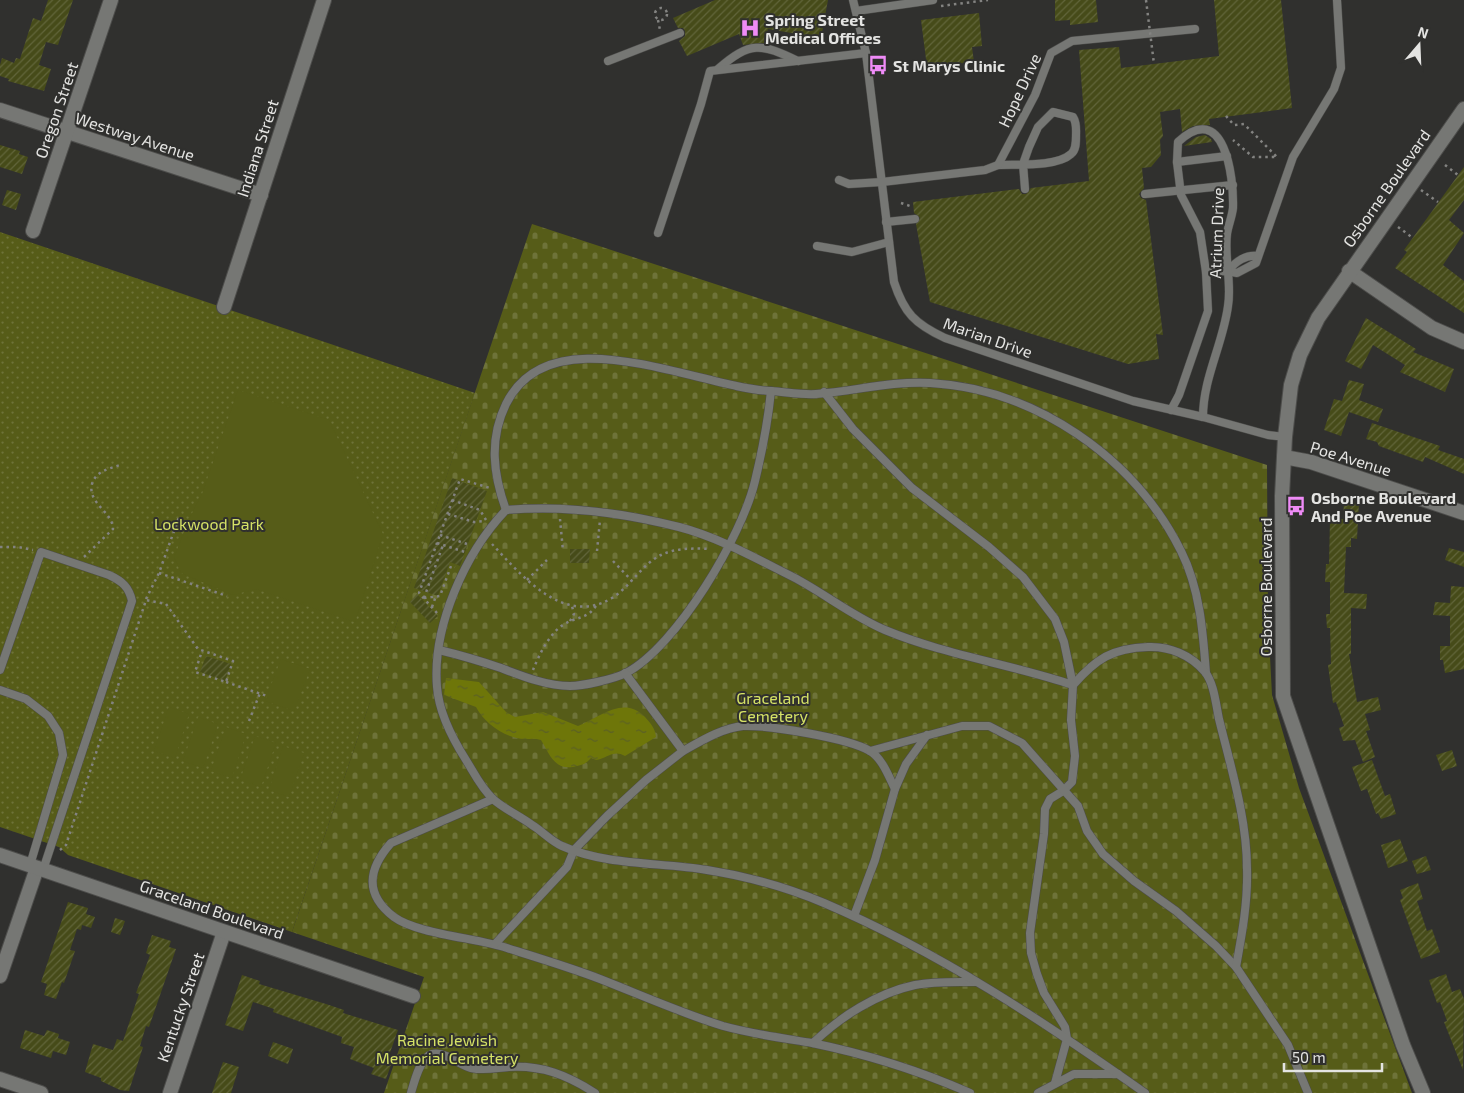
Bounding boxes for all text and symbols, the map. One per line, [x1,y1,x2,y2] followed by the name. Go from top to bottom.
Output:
[765,10,881,47] place label: Spring Street Medical Offices
[739,17,761,39] hospital icon: Spring Street Medical Offices
[1394,20,1444,70] north arrow
[1416,23,1431,42] text: N
[994,50,1044,130] street label: Hope Drive
[867,54,889,76] bus stop icon: St Marys Clinic
[893,56,1005,76] place label: St Marys Clinic
[31,59,81,161] street label: Oregon Street
[232,97,282,199] street label: Indiana Street
[73,108,197,164] street label: Westway Avenue
[1338,126,1434,250] street label: Osborne Boulevard
[1205,187,1227,279] street label: Atrium Drive
[941,313,1035,361] street label: Marian Drive
[1308,437,1394,479] street label: Poe Avenue
[1311,488,1456,525] place label: Osborne Boulevard And Poe Avenue
[1285,495,1307,517] bus stop icon: Osborne Boulevard And Poe Avenue
[154,514,264,533] park label: Lockwood Park
[1256,518,1275,656] street label: Osborne Boulevard
[736,688,810,725] park label: Graceland Cemetery
[137,875,287,943] street label: Graceland Boulevard
[152,950,208,1064] street label: Kentucky Street
[376,1030,519,1067] park label: Racine Jewish Memorial Cemetery
[1284,1040,1382,1072] scale bar
[1292,1048,1326,1066] text: 50 m

